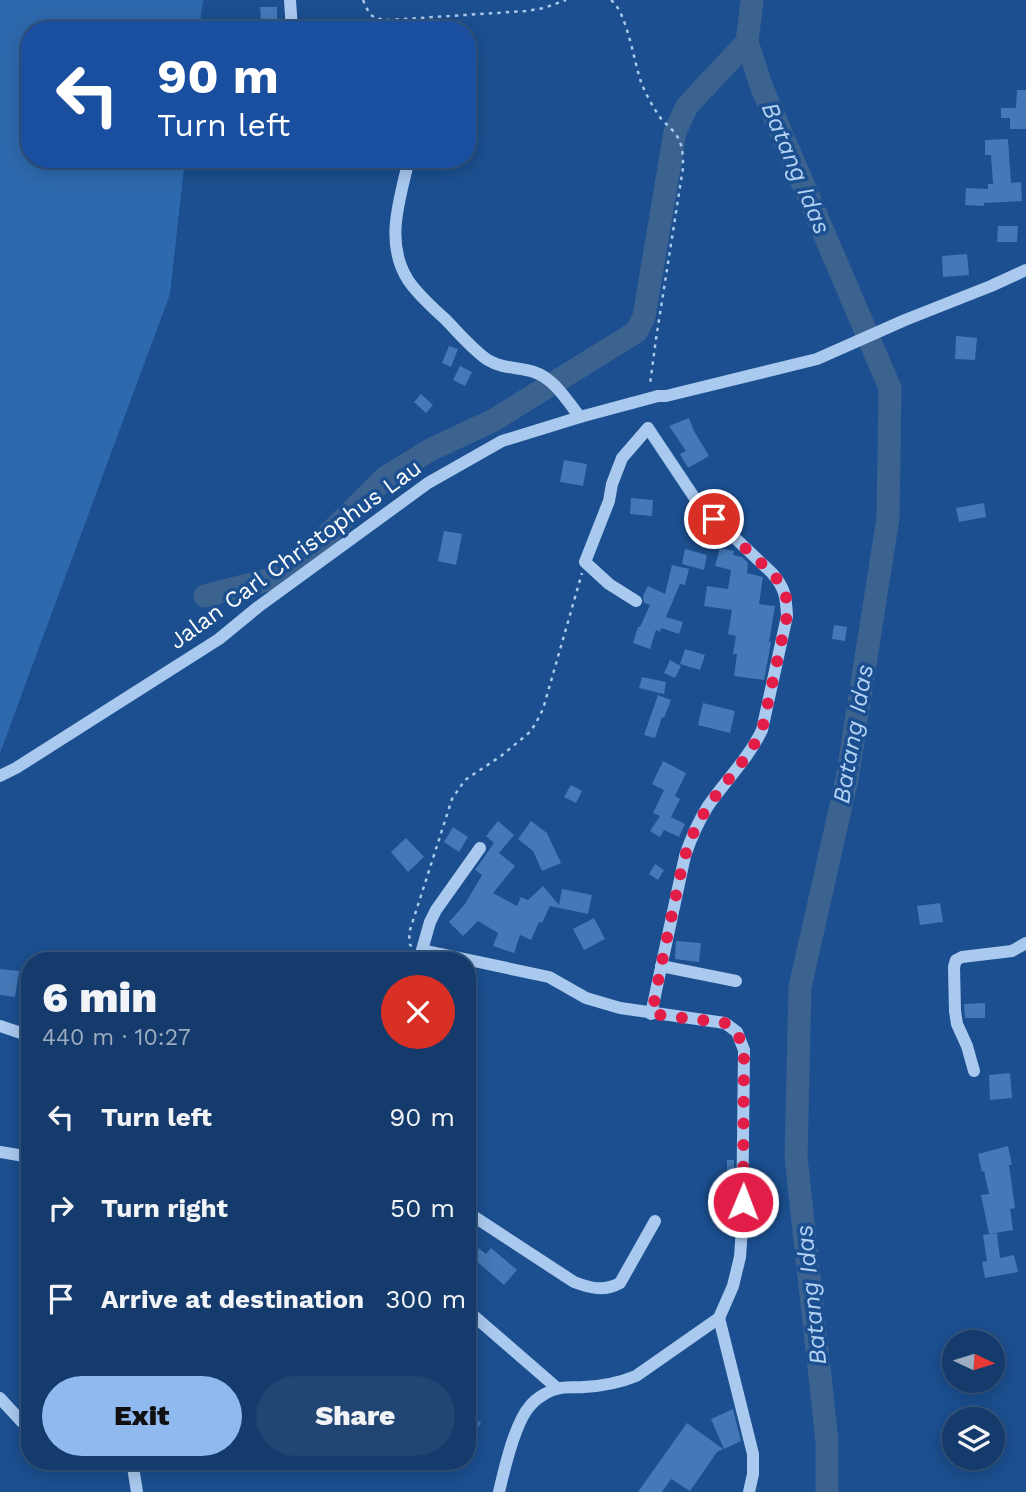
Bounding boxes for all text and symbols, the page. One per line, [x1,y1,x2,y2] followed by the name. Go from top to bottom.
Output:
[157,47,279,105] text: 90 m
[42,49,133,140] icon: left
[756,98,836,238] water label: Batang Idas
[157,106,290,144] text: Turn left
[164,454,427,655] street label: Jalan Carl Christophus Lau
[684,489,744,549] pin
[695,500,733,538] icon: arrive
[827,662,879,806] water label: Batang Idas
[42,973,157,1022] text: 6 min
[381,975,455,1049] button: close
[42,1024,191,1051] text: 440 m · 10:27
[42,1098,80,1136] icon: left
[101,1102,212,1132] text: Turn left
[389,1102,455,1132] text: 90 m
[706,1165,780,1239] position arrow
[42,1189,80,1227] icon: right
[101,1193,228,1223] text: Turn right
[390,1193,455,1223] text: 50 m
[790,1224,832,1366] water label: Batang Idas
[42,1280,80,1318] icon: arrive
[101,1284,364,1314] text: Arrive at destination
[385,1284,466,1314] text: 300 m
[942,1330,1004,1393] north arrow
[942,1330,1005,1470] map controls
[42,1376,242,1456] button: Exit
[256,1376,455,1456] button: Share
[942,1407,1005,1470] button: layers

